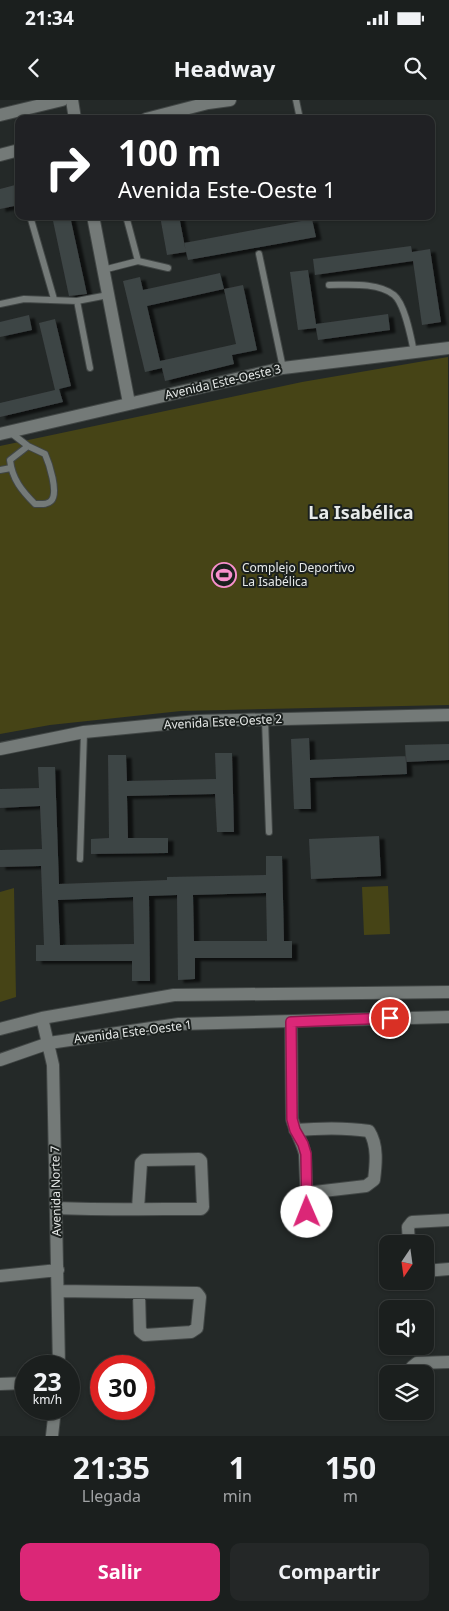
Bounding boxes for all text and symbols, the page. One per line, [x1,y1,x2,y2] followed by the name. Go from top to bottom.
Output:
[25,5,74,31] text: 21:34
[174,53,275,83] text: Headway
[20,54,48,82] icon: back
[401,54,429,82] icon: search
[118,129,221,176] text: 100 m
[35,135,100,200] icon: right
[118,174,336,204] text: Avenida Este-Oeste 1
[163,360,283,403] street label: Avenida Este-Oeste 3
[308,500,414,524] district label: La Isabélica
[242,559,355,590] place label: Complejo Deportivo La Isabélica
[211,562,237,588] sports icon: Complejo Deportivo La Isabélica
[163,710,283,733] street label: Avenida Este-Oeste 2
[369,997,411,1039] pin
[376,1004,404,1032] icon: arrive
[73,1016,193,1047] street label: Avenida Este-Oeste 1
[46,1145,65,1237] street label: Avenida Norte 7
[280,1185,332,1237] position arrow
[379,1235,434,1290] north arrow
[379,1235,434,1420] map controls
[379,1300,434,1355] button: sound
[90,1355,155,1420] speed limit sign: 30
[33,1364,62,1398] text: 23
[379,1365,434,1420] button: layers
[33,1391,62,1408] text: km/h
[73,1447,150,1488] text: 21:35
[229,1447,246,1488] text: 1
[325,1447,376,1488] text: 150
[82,1485,141,1507] text: Llegada
[223,1485,252,1507] text: min
[343,1485,358,1507] text: m
[20,1543,220,1601] button: Salir
[230,1543,429,1601] button: Compartir

